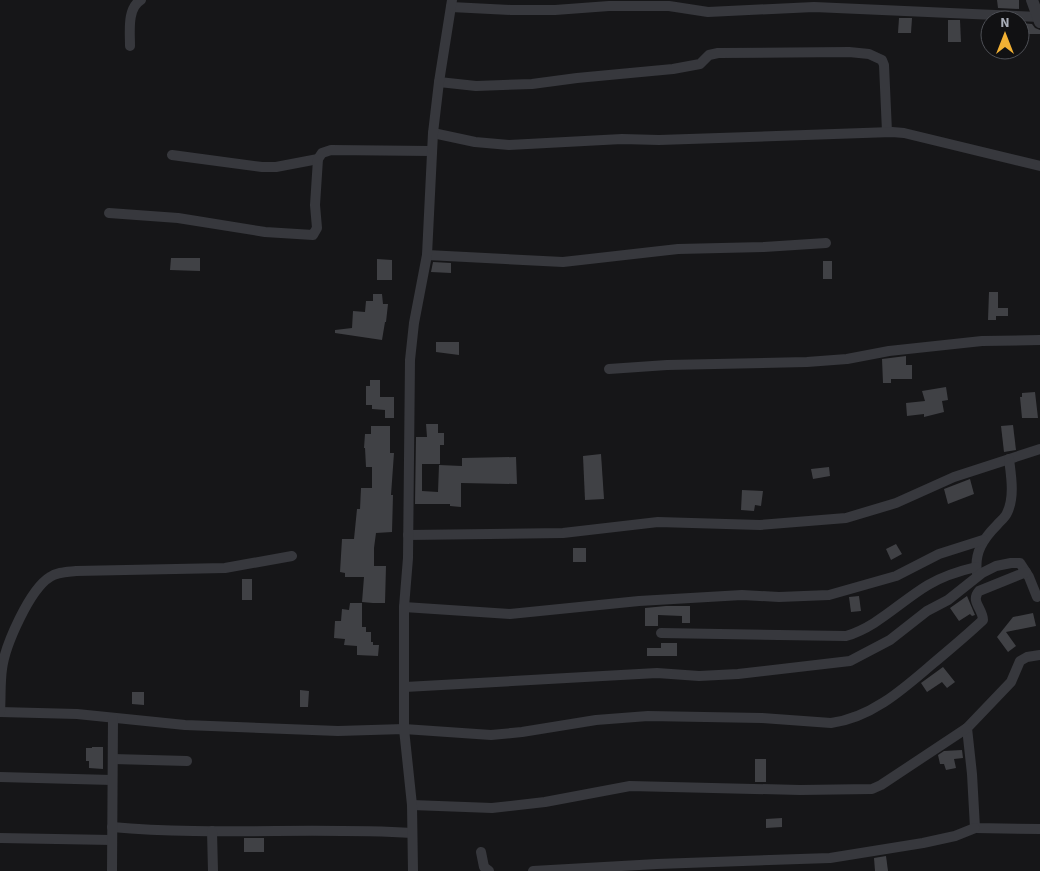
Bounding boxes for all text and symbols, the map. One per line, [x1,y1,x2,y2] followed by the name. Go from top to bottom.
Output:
[980,10,1030,60] north arrow
[1000,13,1010,33] text: N

